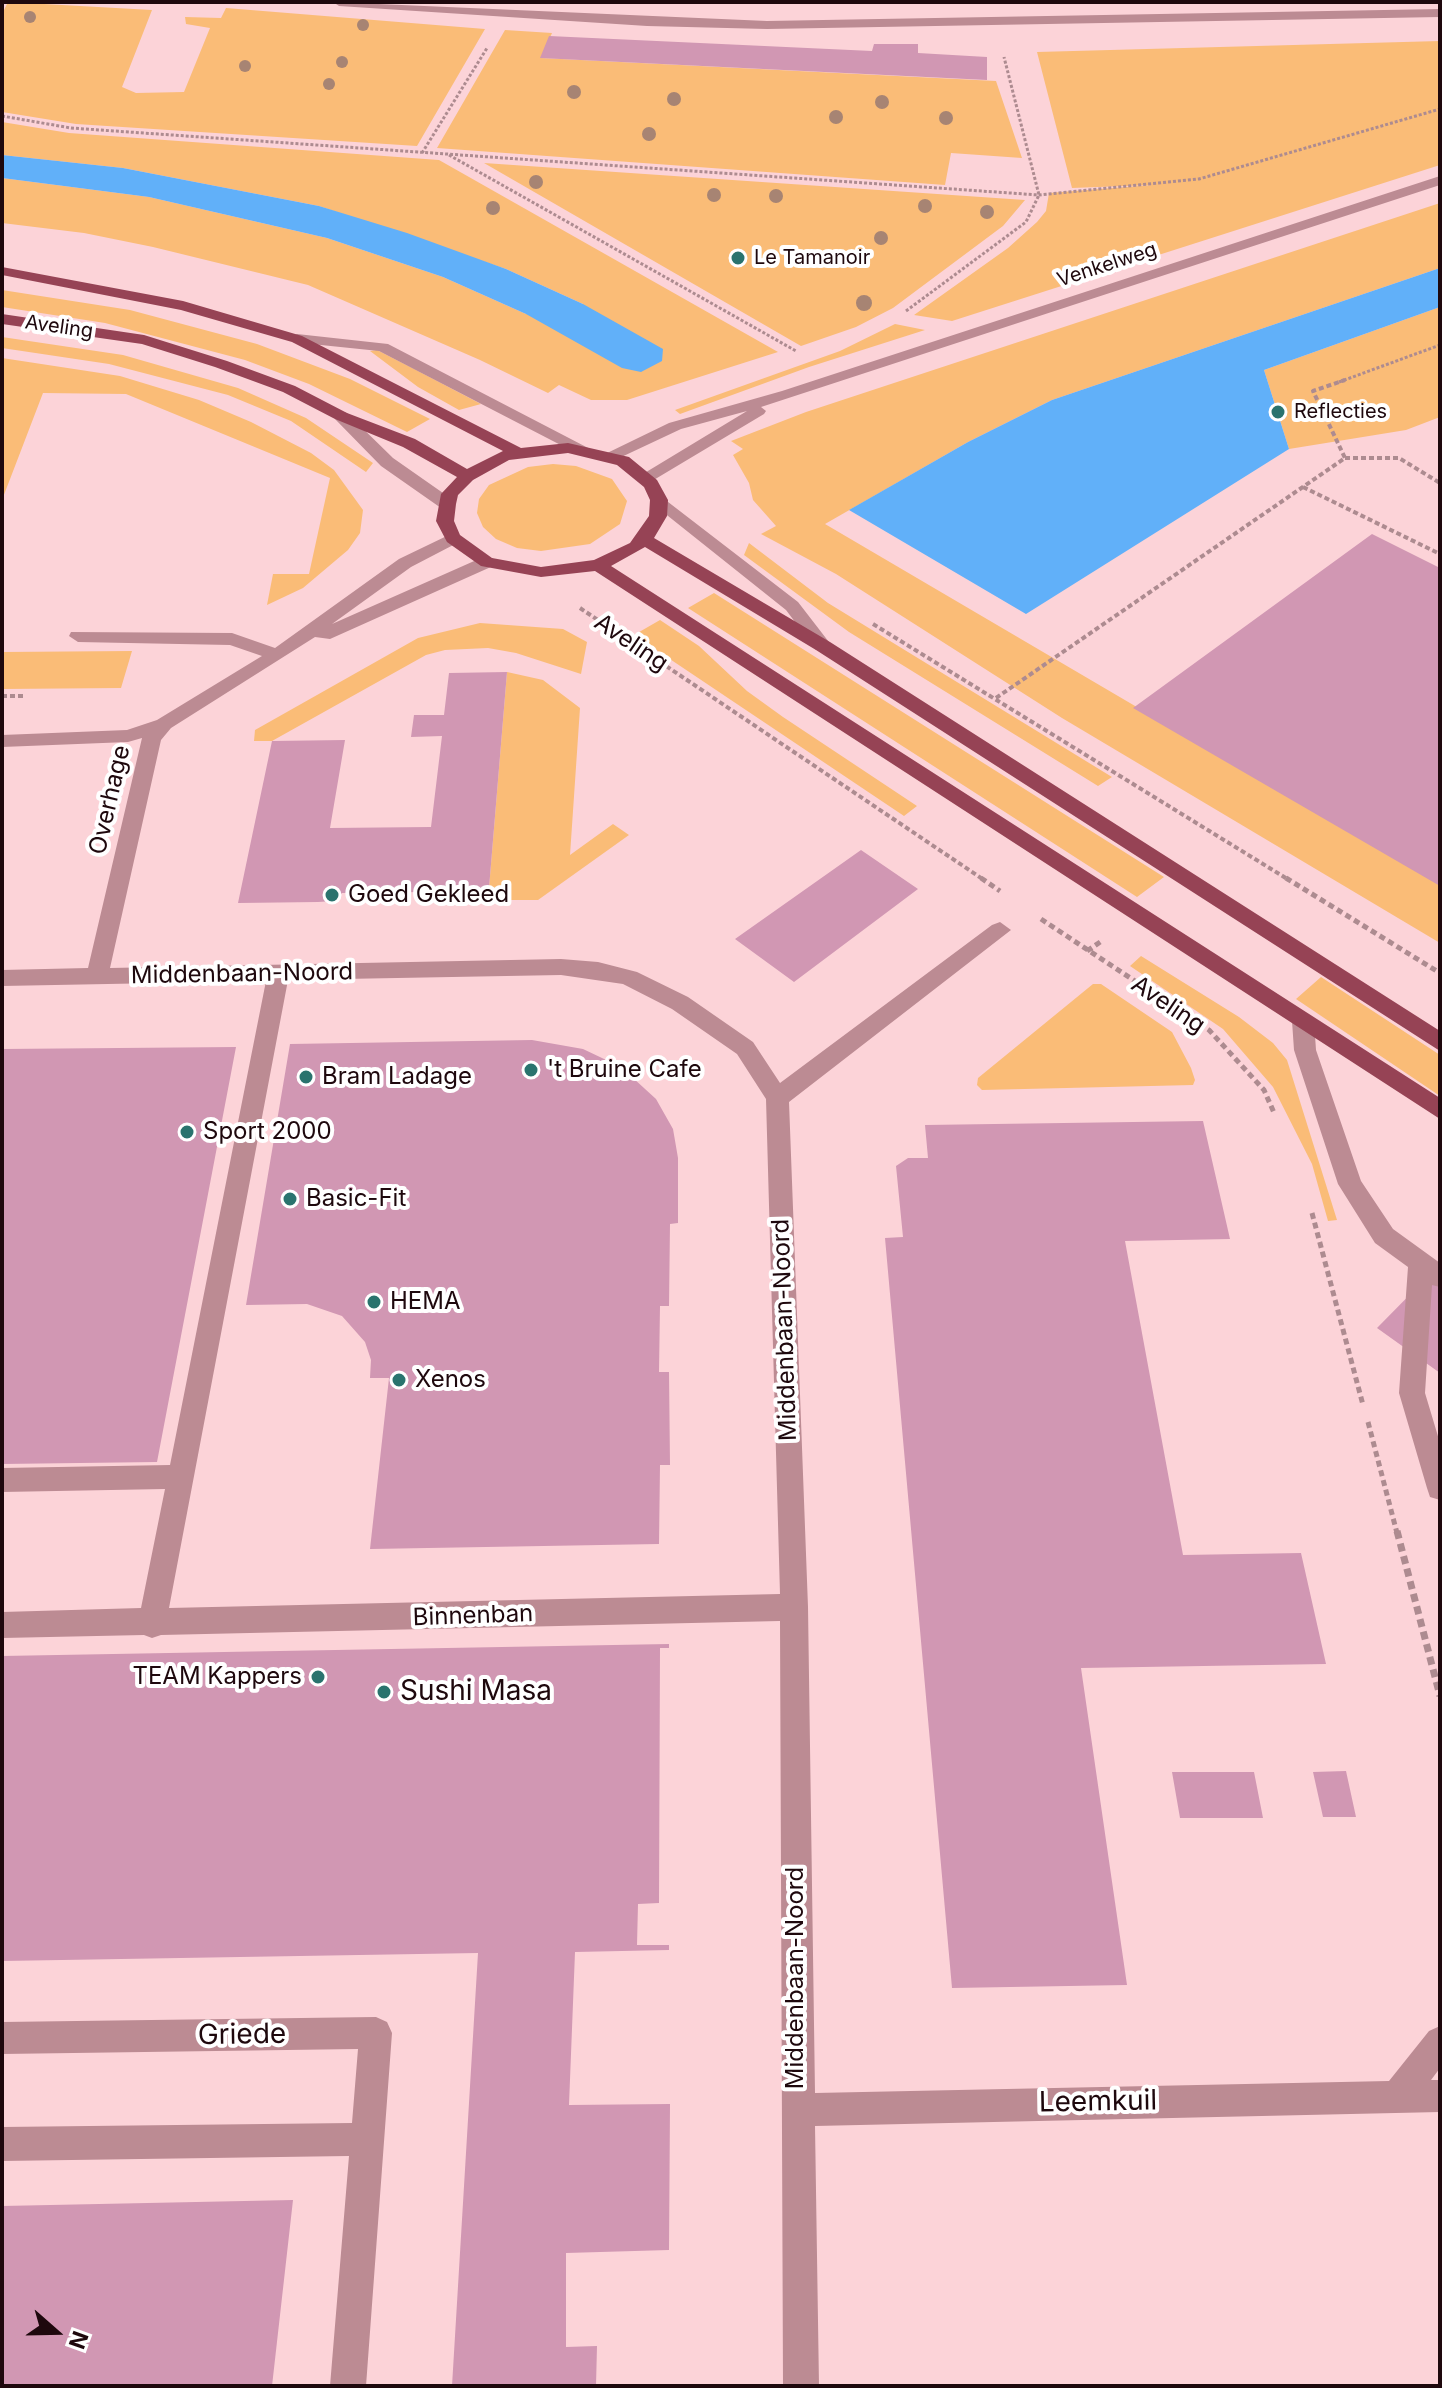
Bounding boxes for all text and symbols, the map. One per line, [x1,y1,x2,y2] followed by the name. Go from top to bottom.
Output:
[1054,238,1160,292] street label: Venkelweg
[754,246,870,270] place label: Le Tamanoir
[729,249,747,267] marker: Le Tamanoir
[23,310,95,344] street label: Aveling
[1294,400,1387,424] place label: Reflecties
[1269,403,1287,421] marker: Reflecties
[589,608,673,678] street label: Aveling
[83,743,137,857] street label: Overhage
[348,881,509,909] place label: Goed Gekleed
[323,886,341,904] marker: Goed Gekleed
[131,958,353,990] street label: Middenbaan-Noord
[1126,970,1210,1040] street label: Aveling
[547,1056,702,1084] place label: 't Bruine Cafe
[522,1061,540,1079] marker: 't Bruine Cafe
[322,1063,472,1091] place label: Bram Ladage
[297,1068,315,1086] marker: Bram Ladage
[203,1118,332,1146] place label: Sport 2000
[178,1123,196,1141] marker: Sport 2000
[306,1185,406,1213] place label: Basic-Fit
[281,1190,299,1208] marker: Basic-Fit
[767,1218,803,1442] street label: Middenbaan-Noord
[390,1288,460,1316] place label: HEMA
[365,1293,383,1311] marker: HEMA
[415,1366,486,1394] place label: Xenos
[390,1371,408,1389] marker: Xenos
[412,1600,534,1632] street label: Binnenban
[132,1663,302,1691] place label: TEAM Kappers
[309,1668,327,1686] marker: TEAM Kappers
[400,1675,552,1709] place label: Sushi Masa
[375,1683,393,1701] marker: Sushi Masa
[782,1867,810,2089] street label: Middenbaan-Noord
[197,2017,287,2053] street label: Griede
[1038,2084,1158,2120] street label: Leemkuil
[16,2292,96,2372] north arrow
[63,2328,94,2353] text: N

